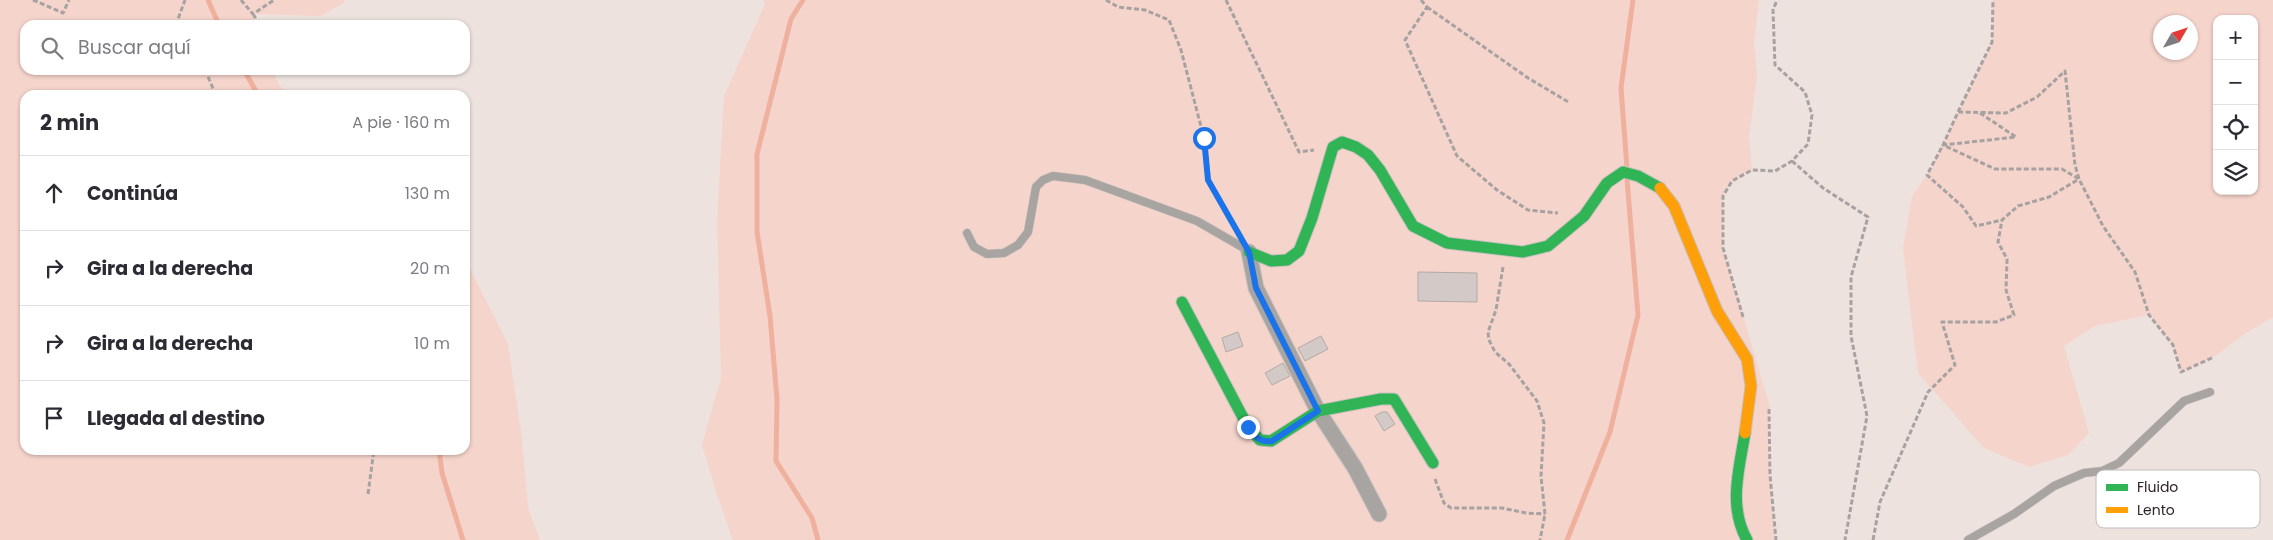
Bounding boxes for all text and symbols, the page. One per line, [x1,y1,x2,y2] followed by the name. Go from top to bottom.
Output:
[2153,15,2198,60] north arrow
[2213,15,2258,195] map controls
[2213,15,2258,60] button: +
[20,20,470,75] search box
[38,34,66,62] icon: search
[78,34,191,61] text: Buscar aquí
[2213,60,2258,105] button: −
[2213,105,2258,150] button: locate
[40,108,99,137] text: 2 min
[352,111,450,134] text: A pie · 160 m
[1193,127,1216,150] route start
[2213,150,2258,195] button: layers
[40,179,68,207] icon: ahead
[87,180,178,207] text: Continúa
[405,182,450,205] text: 130 m
[40,254,68,282] icon: right
[87,255,253,282] text: Gira a la derecha
[410,257,450,280] text: 20 m
[40,329,68,357] icon: right
[87,330,253,357] text: Gira a la derecha
[414,332,450,355] text: 10 m
[40,404,68,432] icon: arrive
[87,405,265,432] text: Llegada al destino
[1237,416,1260,439] route end
[2096,470,2260,528] legend
[2137,477,2178,497] text: Fluido
[2137,500,2175,520] text: Lento

